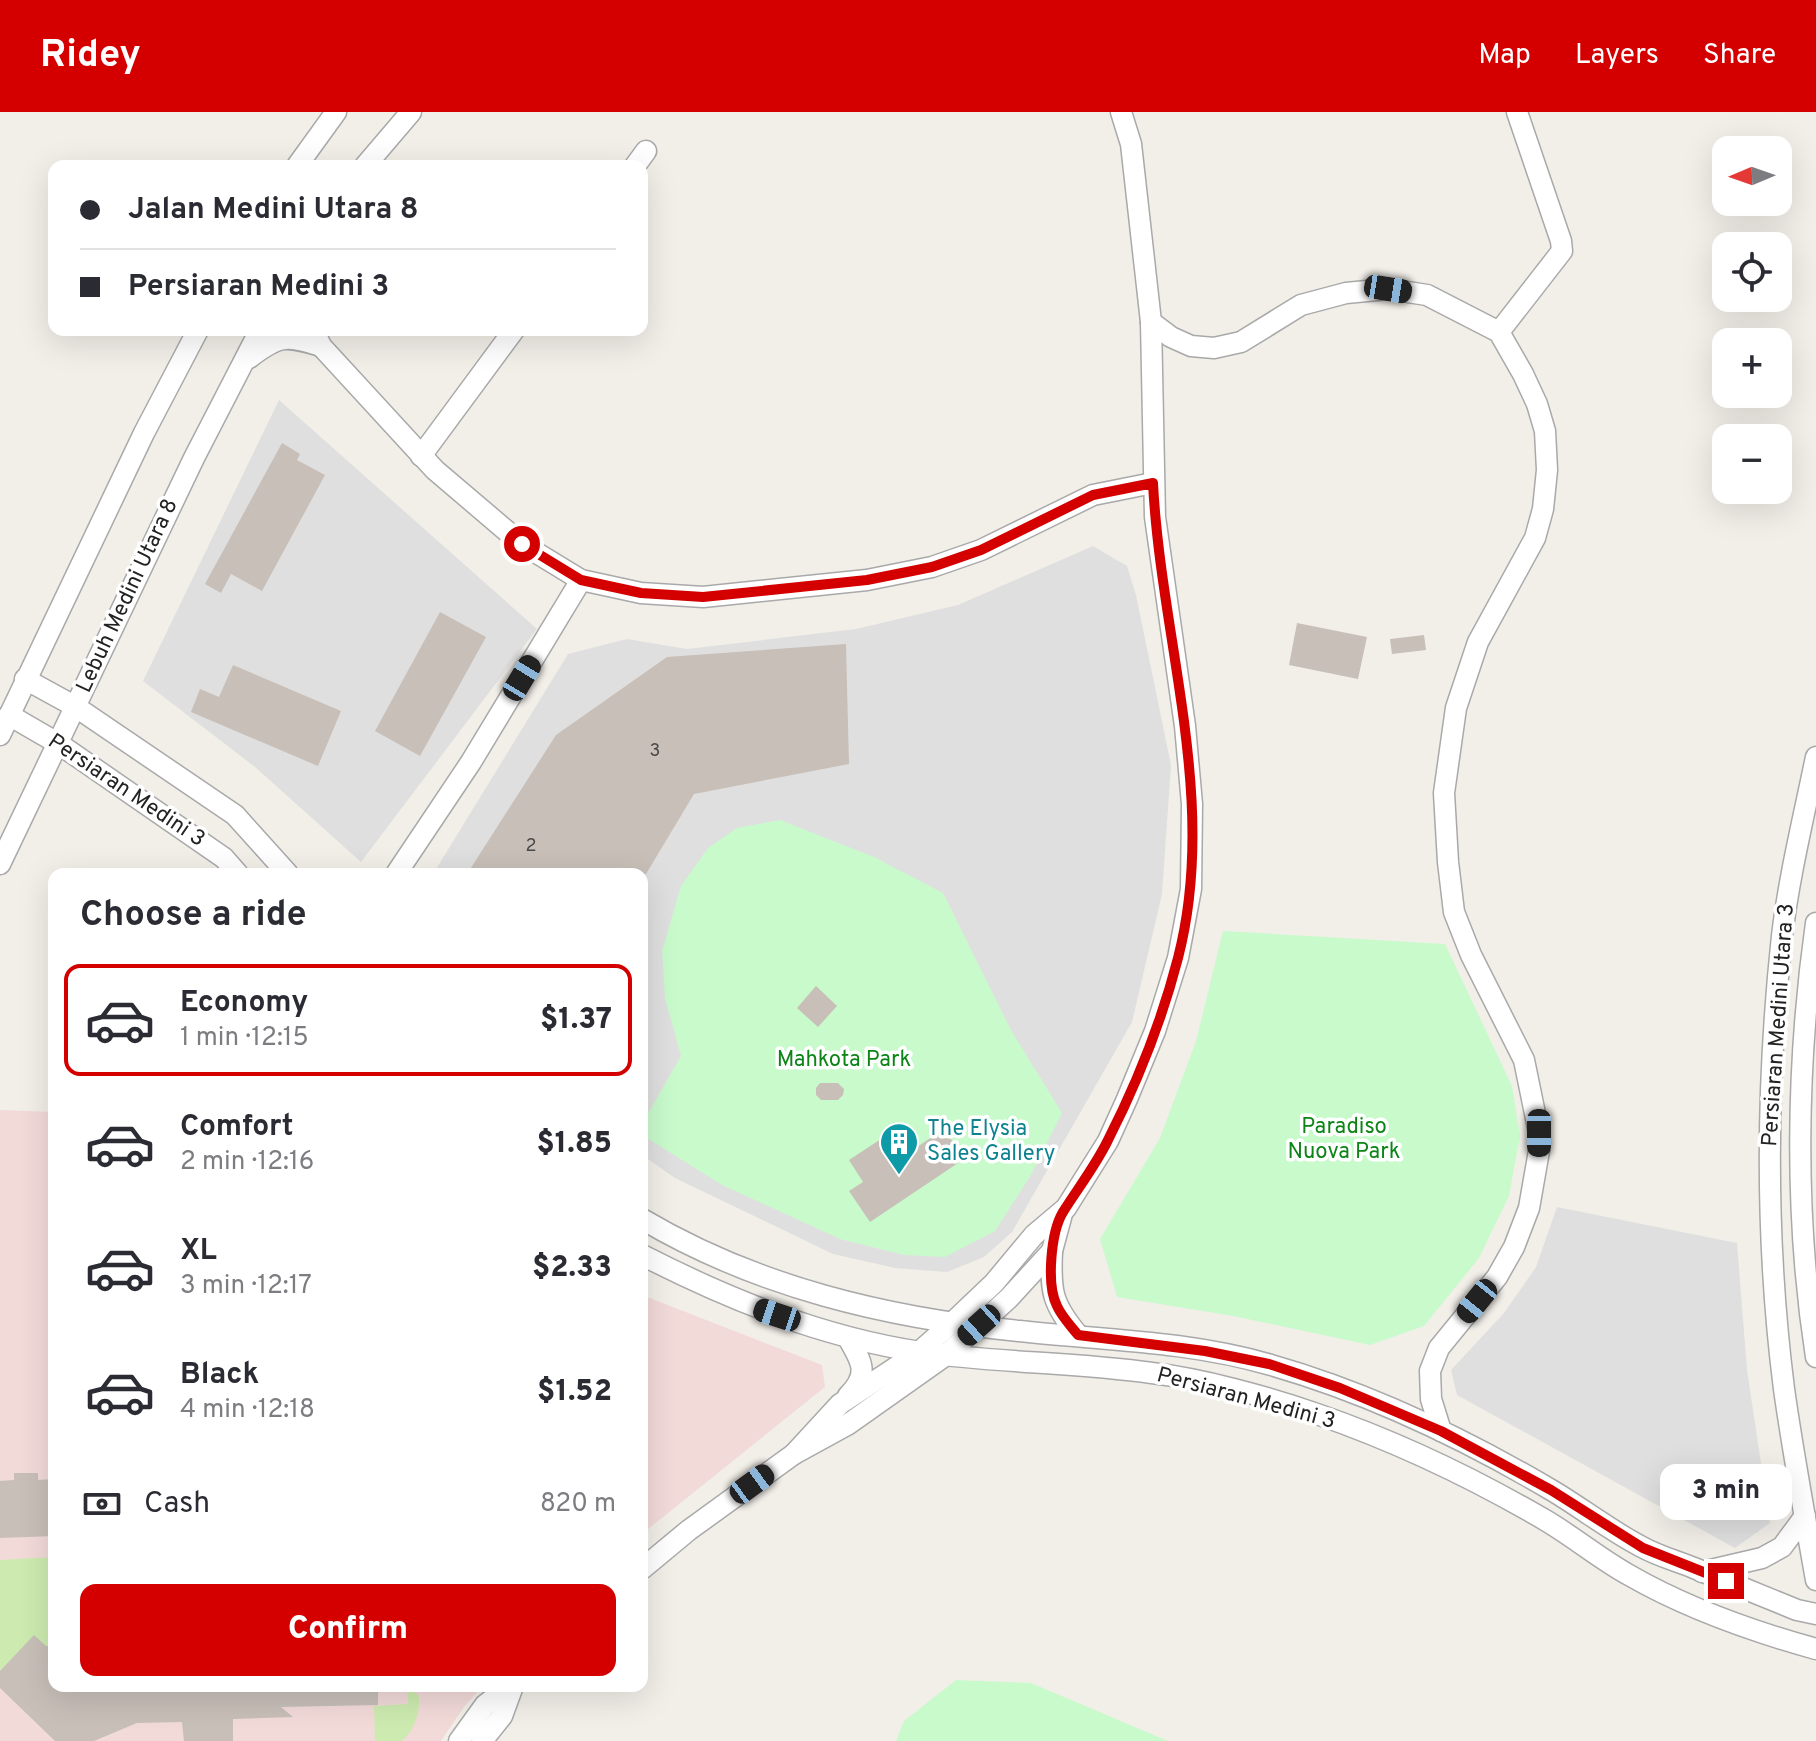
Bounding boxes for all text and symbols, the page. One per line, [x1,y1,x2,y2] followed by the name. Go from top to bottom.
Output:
[40,32,141,81] text: Ridey
[1478,38,1531,74] text: Map
[1575,38,1659,74] text: Layers
[1703,38,1776,74] text: Share
[1712,136,1792,216] north arrow
[1712,136,1792,504] map controls
[128,192,419,229] text: Jalan Medini Utara 8
[1712,232,1792,312] button: locate
[128,269,389,306] text: Persiaran Medini 3
[1362,273,1414,305] car
[1712,328,1792,408] button: +
[1712,424,1792,504] button: −
[71,495,185,697] street label: Lebuh Medini Utara 8
[504,526,540,562] route start
[499,651,545,705] car
[42,728,210,854] street label: Persiaran Medini 3
[650,740,660,763] house number: 3
[525,835,537,858] house number: 2
[80,893,306,939] text: Choose a ride
[1757,902,1801,1148] street label: Persiaran Medini Utara 3
[84,984,156,1056] icon: car
[180,985,308,1022] text: Economy
[540,1002,612,1039] text: $1.37
[180,1022,309,1055] text: 1 min · 12:15
[777,1047,911,1074] park label: Mahkota Park
[84,1108,156,1180] icon: car
[180,1109,293,1146] text: Comfort
[1527,1109,1551,1157] car
[1288,1114,1401,1166] park label: Paradiso Nuova Park
[927,1116,1055,1168] place label: The Elysia Sales Gallery
[878,1121,920,1176] building icon: The Elysia Sales Gallery
[536,1126,612,1163] text: $1.85
[180,1146,314,1179] text: 2 min · 12:16
[84,1232,156,1304] icon: car
[180,1233,217,1270] text: XL
[532,1250,612,1287] text: $2.33
[180,1270,312,1303] text: 3 min · 12:17
[1453,1275,1501,1327] car
[750,1296,804,1334] car
[953,1300,1005,1350] car
[84,1356,156,1428] icon: car
[180,1357,259,1394] text: Black
[1154,1362,1338,1436] street label: Persiaran Medini 3
[537,1374,612,1411] text: $1.52
[180,1394,315,1427] text: 4 min · 12:18
[726,1460,778,1508] car
[1660,1465,1792,1521] callout: 3 min
[1692,1475,1760,1508] text: 3 min
[80,1482,124,1526] icon: cash
[144,1486,210,1523] text: Cash
[540,1488,616,1521] text: 820 m
[1708,1563,1744,1599] route end
[80,1584,616,1676] button: Confirm

